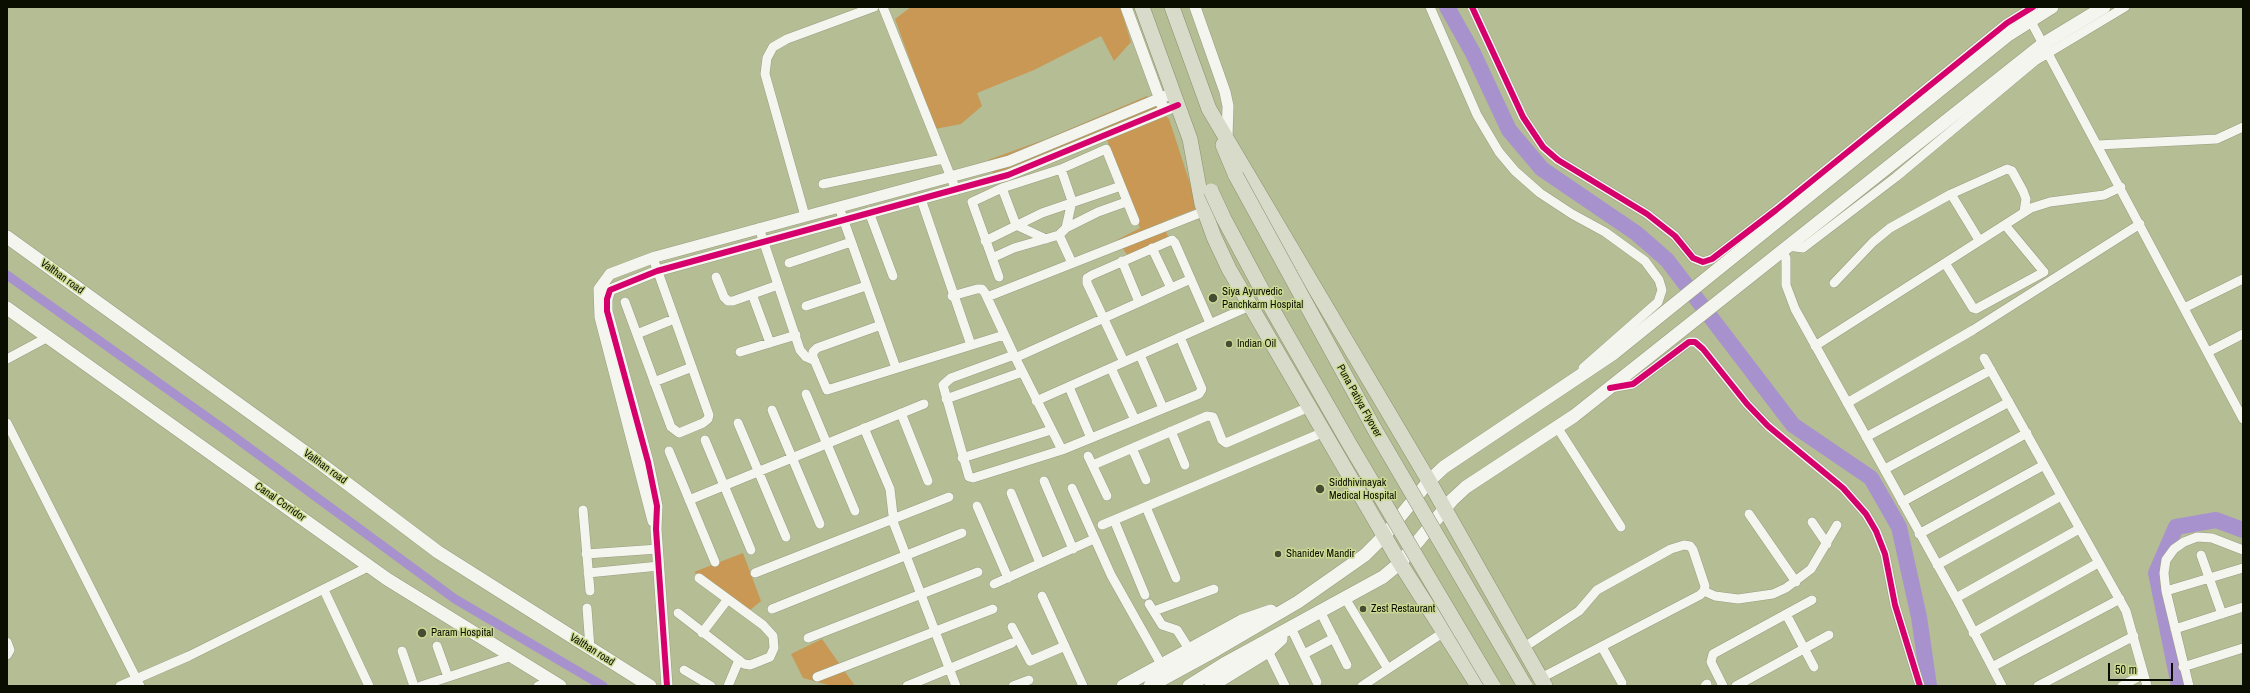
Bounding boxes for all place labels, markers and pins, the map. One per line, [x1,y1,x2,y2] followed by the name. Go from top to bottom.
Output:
[1222,285,1303,311] place label: Siya Ayurvedic Panchkarm Hospital
[1207,292,1219,304] marker: Siya Ayurvedic Panchkarm Hospital
[1237,337,1276,351] place label: Indian Oil
[1224,339,1234,349] marker: Indian Oil
[1329,476,1396,502] place label: Siddhivinayak Medical Hospital
[1314,483,1326,495] marker: Siddhivinayak Medical Hospital
[1286,547,1355,561] place label: Shanidev Mandir
[1273,549,1283,559] marker: Shanidev Mandir
[1371,602,1435,616] place label: Zest Restaurant
[1358,604,1368,614] marker: Zest Restaurant
[431,626,493,640] place label: Param Hospital
[416,627,428,639] marker: Param Hospital

